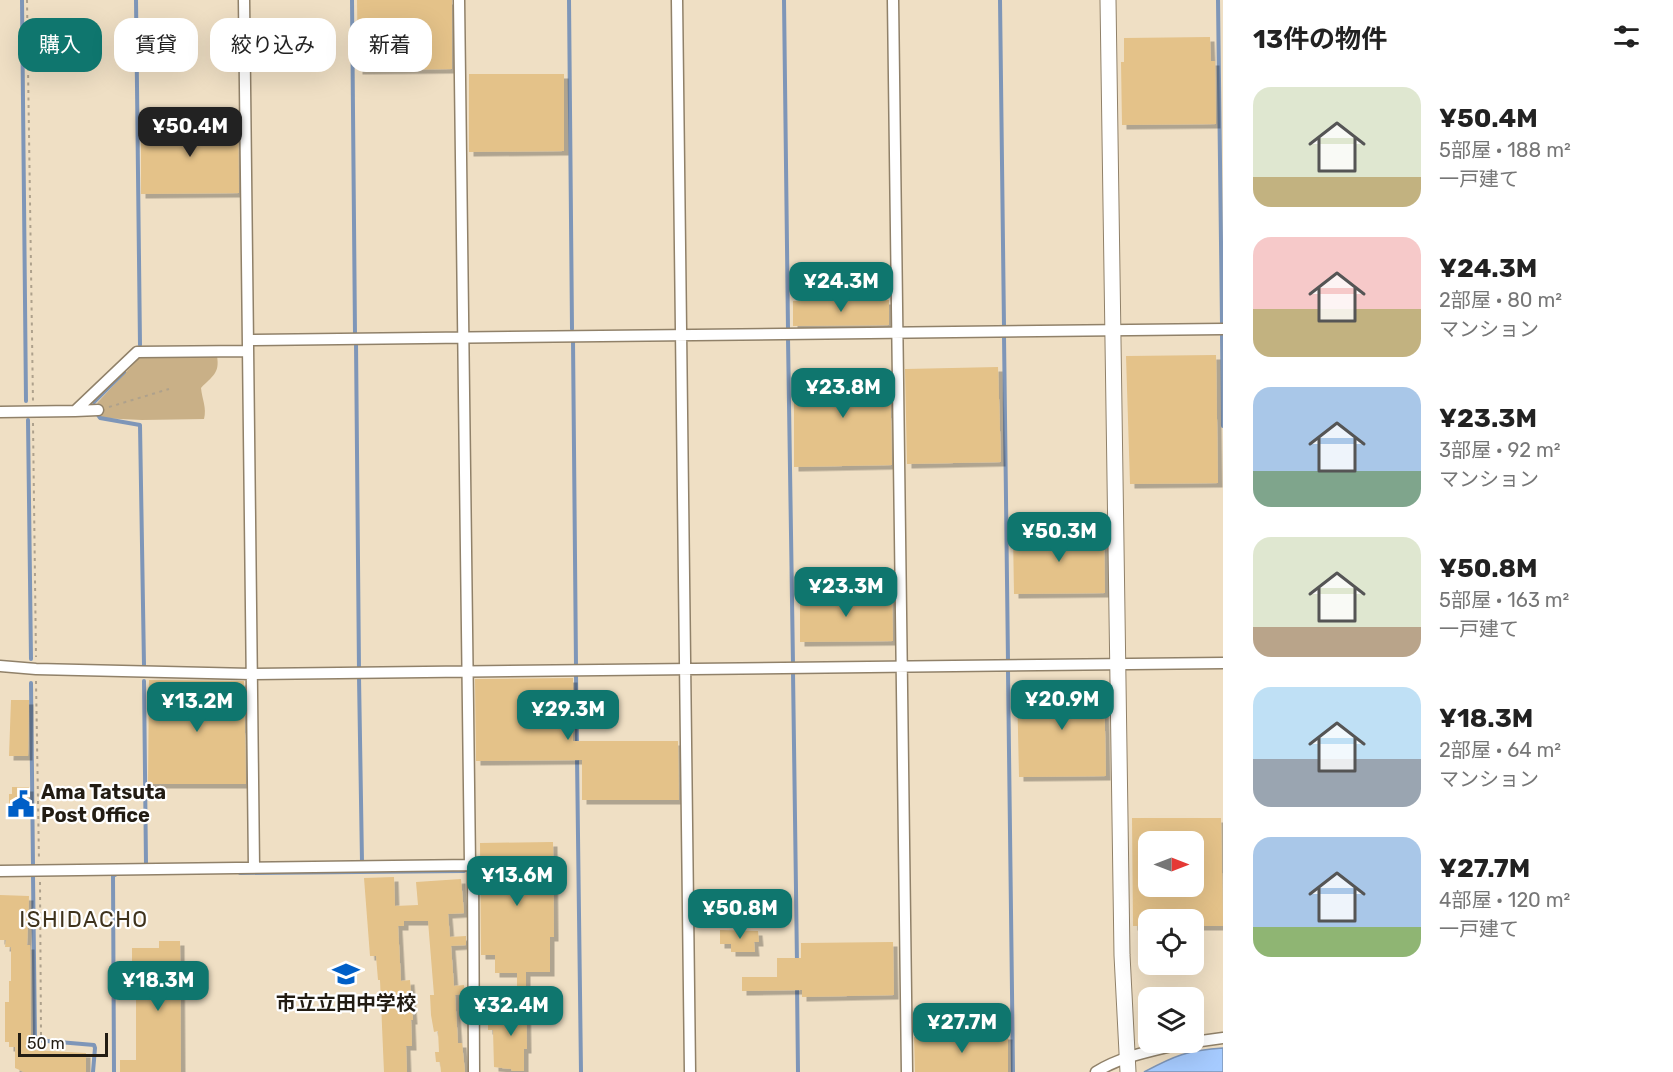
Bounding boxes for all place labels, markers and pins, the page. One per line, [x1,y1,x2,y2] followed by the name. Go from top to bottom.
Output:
[141,107,239,158] pin: ¥50.4M
[792,262,890,313] pin: ¥24.3M
[794,368,892,419] pin: ¥23.8M
[1010,512,1108,563] pin: ¥50.3M
[797,567,895,618] pin: ¥23.3M
[1013,680,1111,731] pin: ¥20.9M
[148,682,246,733] pin: ¥13.2M
[519,690,617,741] pin: ¥29.3M
[41,780,166,827] place label: Ama Tatsuta Post Office
[6,789,36,819] public building icon: Ama Tatsuta Post Office
[468,856,566,907] pin: ¥13.6M
[691,889,789,940] pin: ¥50.8M
[331,959,361,989] school or university icon: 市立立田中学校
[109,961,207,1012] pin: ¥18.3M
[462,986,560,1037] pin: ¥32.4M
[276,991,416,1015] place label: 市立立田中学校
[913,1003,1011,1054] pin: ¥27.7M

